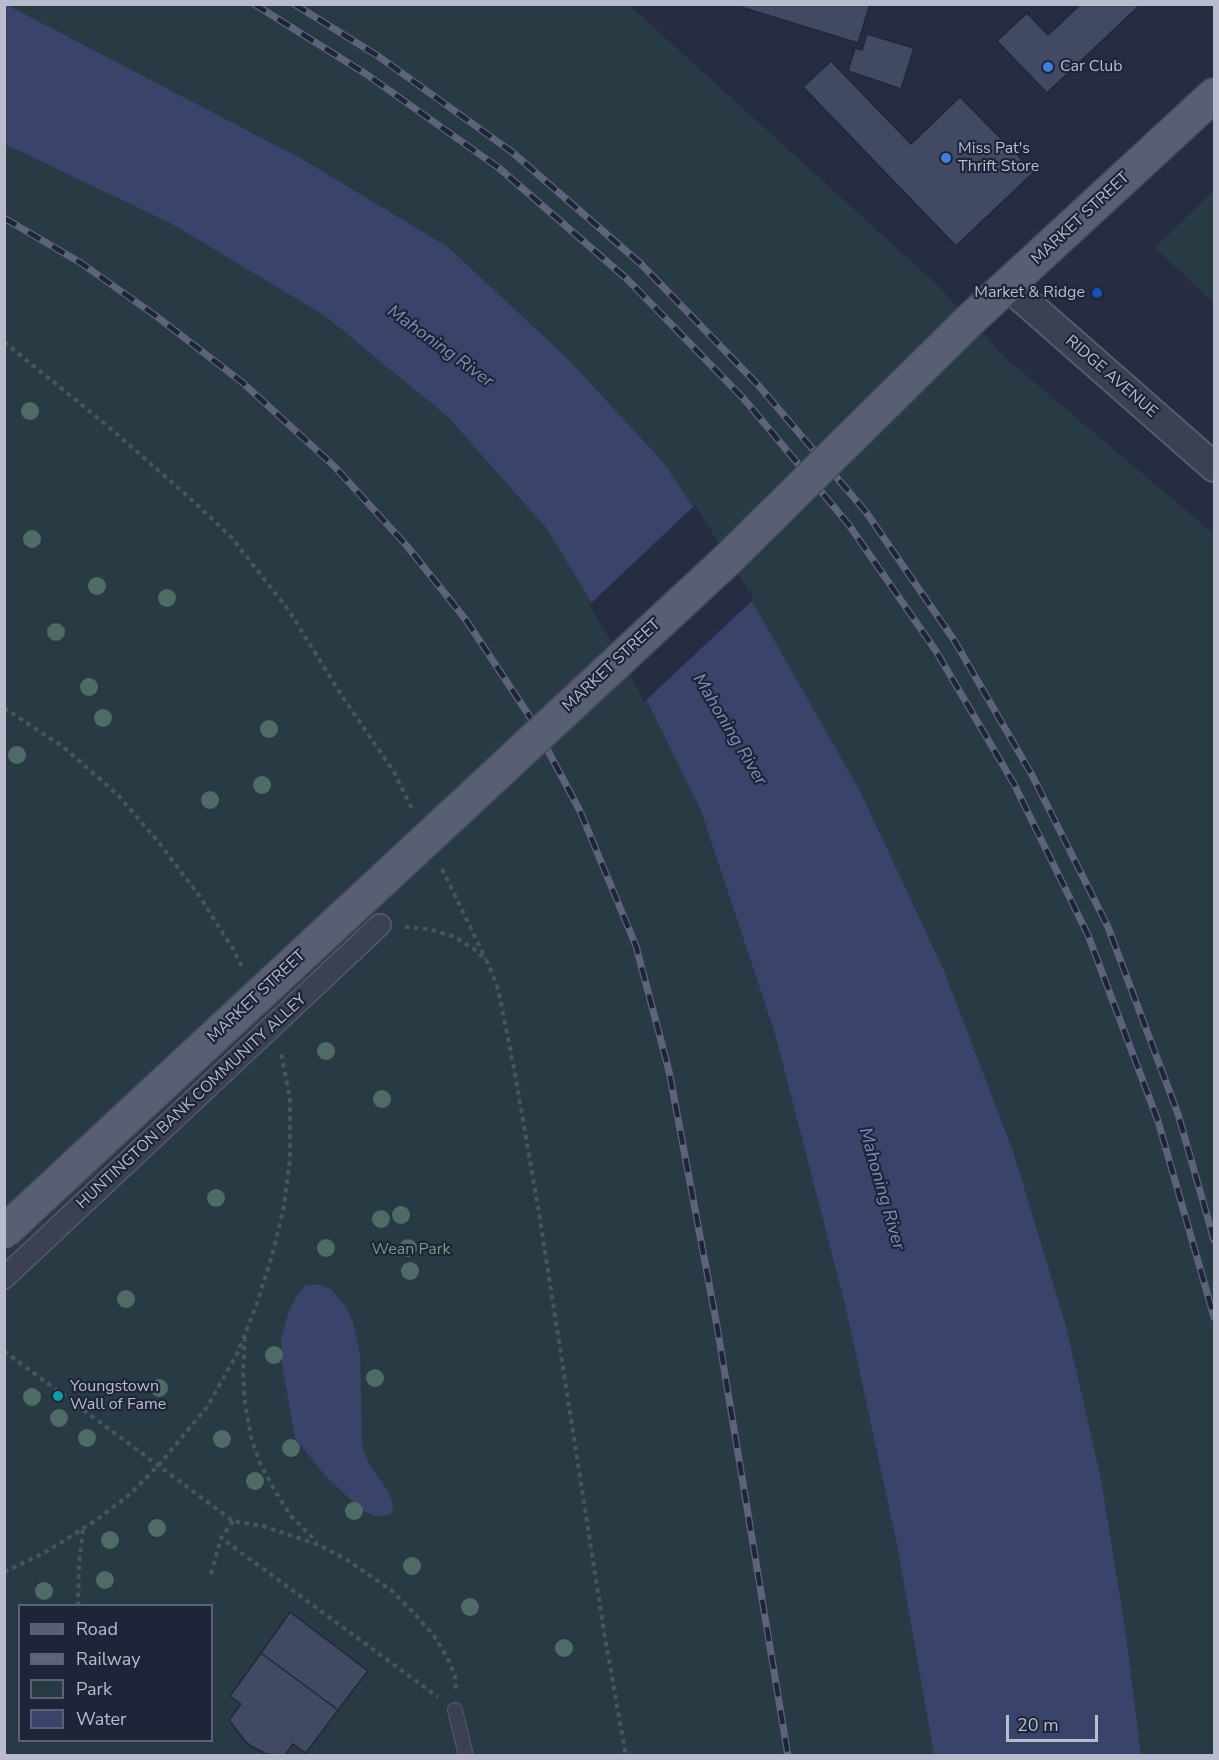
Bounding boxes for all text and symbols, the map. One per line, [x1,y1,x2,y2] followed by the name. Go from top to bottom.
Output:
[1060,57,1123,77] place label: Car Club
[1041,60,1055,74] marker: Car Club
[958,139,1039,177] place label: Miss Pat's Thrift Store
[939,151,953,165] marker: Miss Pat's Thrift Store
[1028,169,1134,269] street label: MARKET STREET
[974,283,1085,303] place label: Market & Ridge
[1090,286,1104,300] marker: Market & Ridge
[383,301,497,393] water label: Mahoning River
[1061,332,1161,422] street label: RIDGE AVENUE
[559,616,665,716] street label: MARKET STREET
[687,670,771,790] water label: Mahoning River
[204,947,310,1047] street label: MARKET STREET
[73,990,311,1214] street label: HUNTINGTON BANK COMMUNITY ALLEY
[853,1125,909,1253] water label: Mahoning River
[372,1240,450,1260] park label: Wean Park
[70,1377,166,1415] place label: Youngstown Wall of Fame
[51,1389,65,1403] marker: Youngstown Wall of Fame
[18,1604,213,1742] legend
[76,1617,118,1641] text: Road
[76,1647,141,1671] text: Railway
[76,1677,112,1701] text: Park
[1009,1703,1100,1741] scale bar
[76,1707,127,1731] text: Water
[1017,1713,1059,1737] text: 20 m

